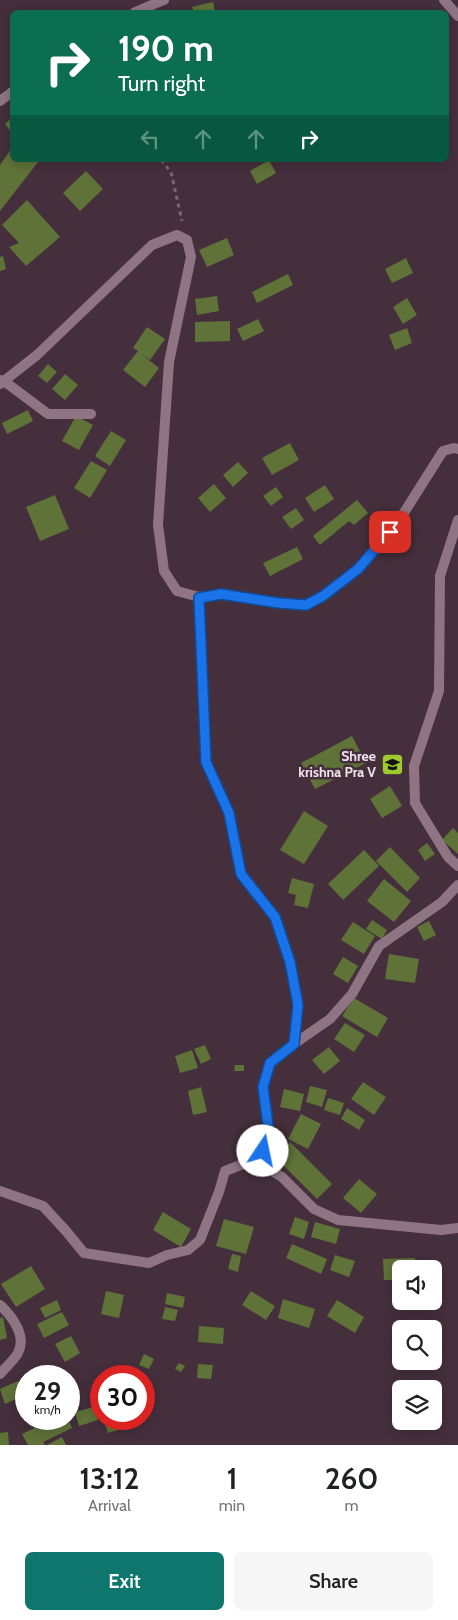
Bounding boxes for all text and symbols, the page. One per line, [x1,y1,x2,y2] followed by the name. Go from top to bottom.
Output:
[118,27,214,70] text: 190 m
[35,30,100,95] icon: right
[118,70,205,97] text: Turn right
[136,125,164,153] icon: left
[189,125,217,153] icon: ahead
[242,125,270,153] icon: ahead
[295,125,323,153] icon: right
[369,511,411,553] pin
[376,518,404,546] icon: arrive
[298,747,376,781] place label: Shree krishna Pra V
[380,752,404,776] school or university icon: Shree krishna Pra V
[236,1124,288,1176] position arrow
[392,1260,442,1430] map controls
[392,1260,442,1310] button: sound
[392,1320,442,1370] button: search
[90,1365,155,1430] speed limit sign: 30
[34,1376,61,1406] text: 29
[392,1380,442,1430] button: layers
[34,1402,61,1417] text: km/h
[80,1460,139,1497] text: 13:12
[227,1460,237,1497] text: 1
[325,1460,378,1497] text: 260
[88,1496,131,1515] text: Arrival
[219,1496,245,1515] text: min
[345,1496,359,1515] text: m
[25,1552,224,1610] button: Exit
[234,1552,433,1610] button: Share

